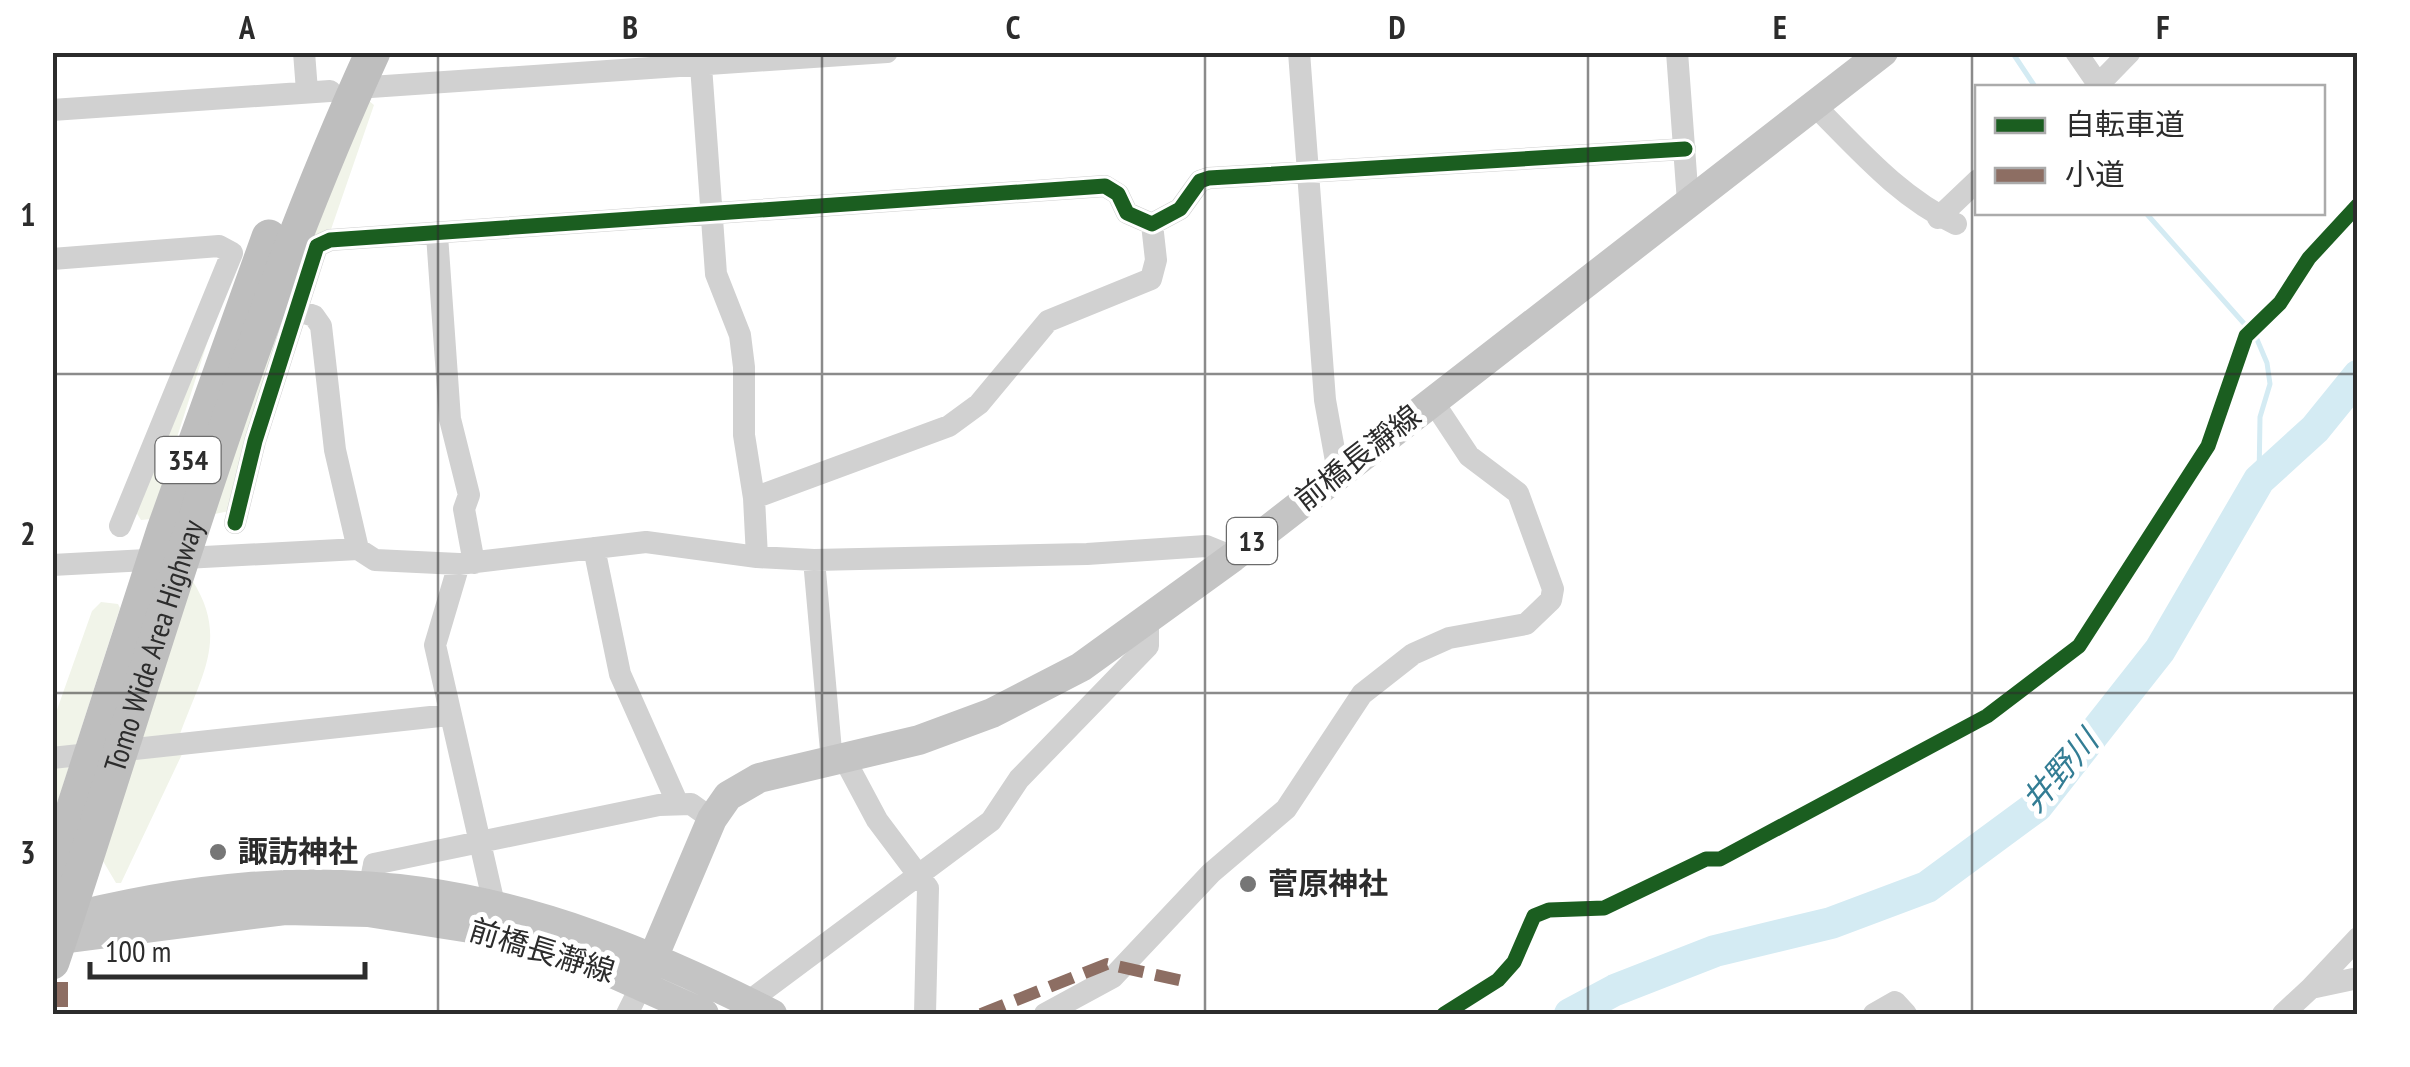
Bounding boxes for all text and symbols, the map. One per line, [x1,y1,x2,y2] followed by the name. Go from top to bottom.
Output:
[238,6,256,48] text: A
[622,6,638,48] text: B
[1006,6,1021,48] text: C
[1388,6,1406,48] text: D
[1773,6,1787,48] text: E
[2156,6,2170,48] text: F
[1975,85,2325,215] legend
[2065,104,2185,143] text: 自転車道
[2065,154,2125,193] text: 小道
[20,193,36,235] text: 1
[1286,395,1428,518] street label: 前橋長瀞線
[156,437,220,483] road number: 354
[20,512,36,554] text: 2
[94,514,212,776] street label: Tomo Wide Area Highway
[1227,518,1277,564] road number: 13
[2012,718,2109,820] water label: 井野川
[20,831,36,873] text: 3
[238,831,358,870] place label: 諏訪神社
[207,841,229,863] marker: 諏訪神社
[1268,863,1388,902] place label: 菅原神社
[1237,873,1259,895] marker: 菅原神社
[465,909,620,990] street label: 前橋長瀞線
[90,917,365,979] scale bar
[105,931,171,970] text: 100 m

